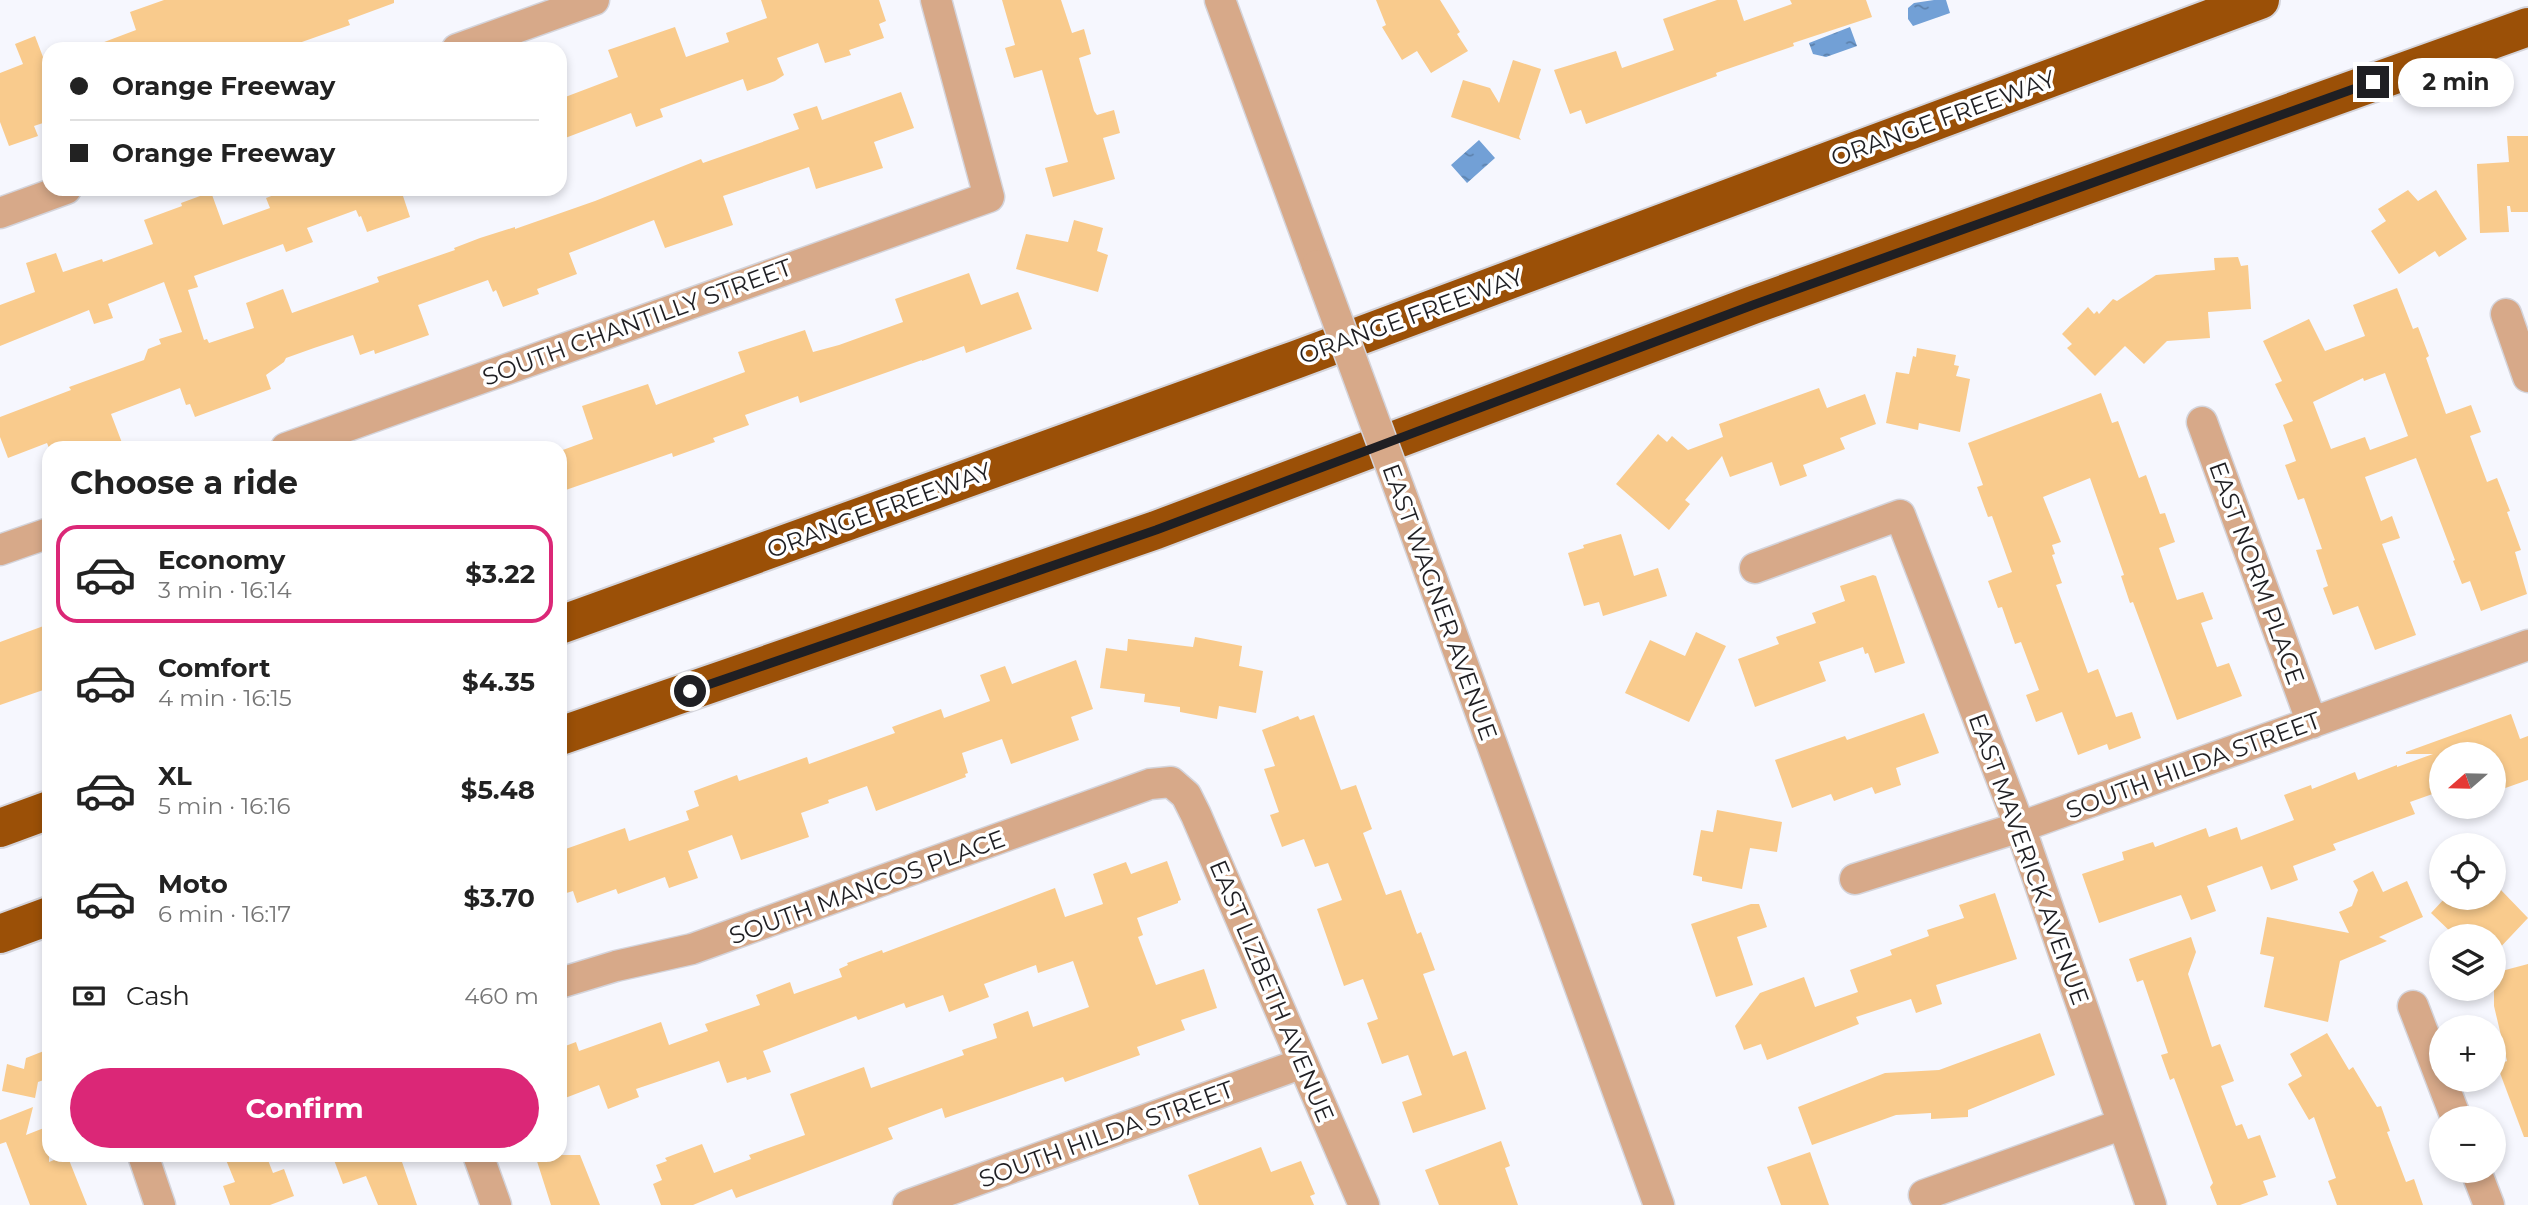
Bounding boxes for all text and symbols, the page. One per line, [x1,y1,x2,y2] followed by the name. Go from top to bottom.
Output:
[2398,57,2513,106] callout: 2 min
[1827,64,2060,172] street label: ORANGE FREEWAY
[2357,66,2389,98] route end
[2422,68,2490,96] text: 2 min
[112,70,335,102] text: Orange Freeway
[112,137,335,169] text: Orange Freeway
[478,252,796,392] street label: SOUTH CHANTILLY STREET
[1295,262,1528,370] street label: ORANGE FREEWAY
[763,456,996,564] street label: ORANGE FREEWAY
[2203,458,2311,688] street label: EAST NORM PLACE
[1376,460,1504,744] street label: EAST WAGNER AVENUE
[70,463,298,502] text: Choose a ride
[74,543,137,606] icon: car
[158,544,285,576] text: Economy
[465,558,535,590] text: $3.22
[158,576,292,604] text: 3 min · 16:14
[74,651,137,714] icon: car
[158,652,270,684] text: Comfort
[462,666,535,698] text: $4.35
[674,675,706,707] route start
[158,684,292,712] text: 4 min · 16:15
[2062,705,2324,825] street label: SOUTH HILDA STREET
[1963,709,2095,1009] street label: EAST MAVERICK AVENUE
[2429,742,2506,819] north arrow
[2429,742,2506,1183] map controls
[74,759,137,822] icon: car
[158,760,192,792] text: XL
[461,774,535,806] text: $5.48
[158,792,291,820] text: 5 min · 16:16
[725,824,1009,950] street label: SOUTH MANCOS PLACE
[2429,833,2506,910] button: locate
[1204,856,1340,1126] street label: EAST LIZBETH AVENUE
[74,867,137,930] icon: car
[158,868,228,900] text: Moto
[463,882,535,914] text: $3.70
[158,900,291,928] text: 6 min · 16:17
[2429,924,2506,1001] button: layers
[70,977,108,1015] icon: cash
[126,980,190,1012] text: Cash
[464,982,539,1010] text: 460 m
[2429,1015,2506,1092] button: +
[70,1068,539,1148] button: Confirm
[975,1074,1237,1194] street label: SOUTH HILDA STREET
[2429,1106,2506,1183] button: −

